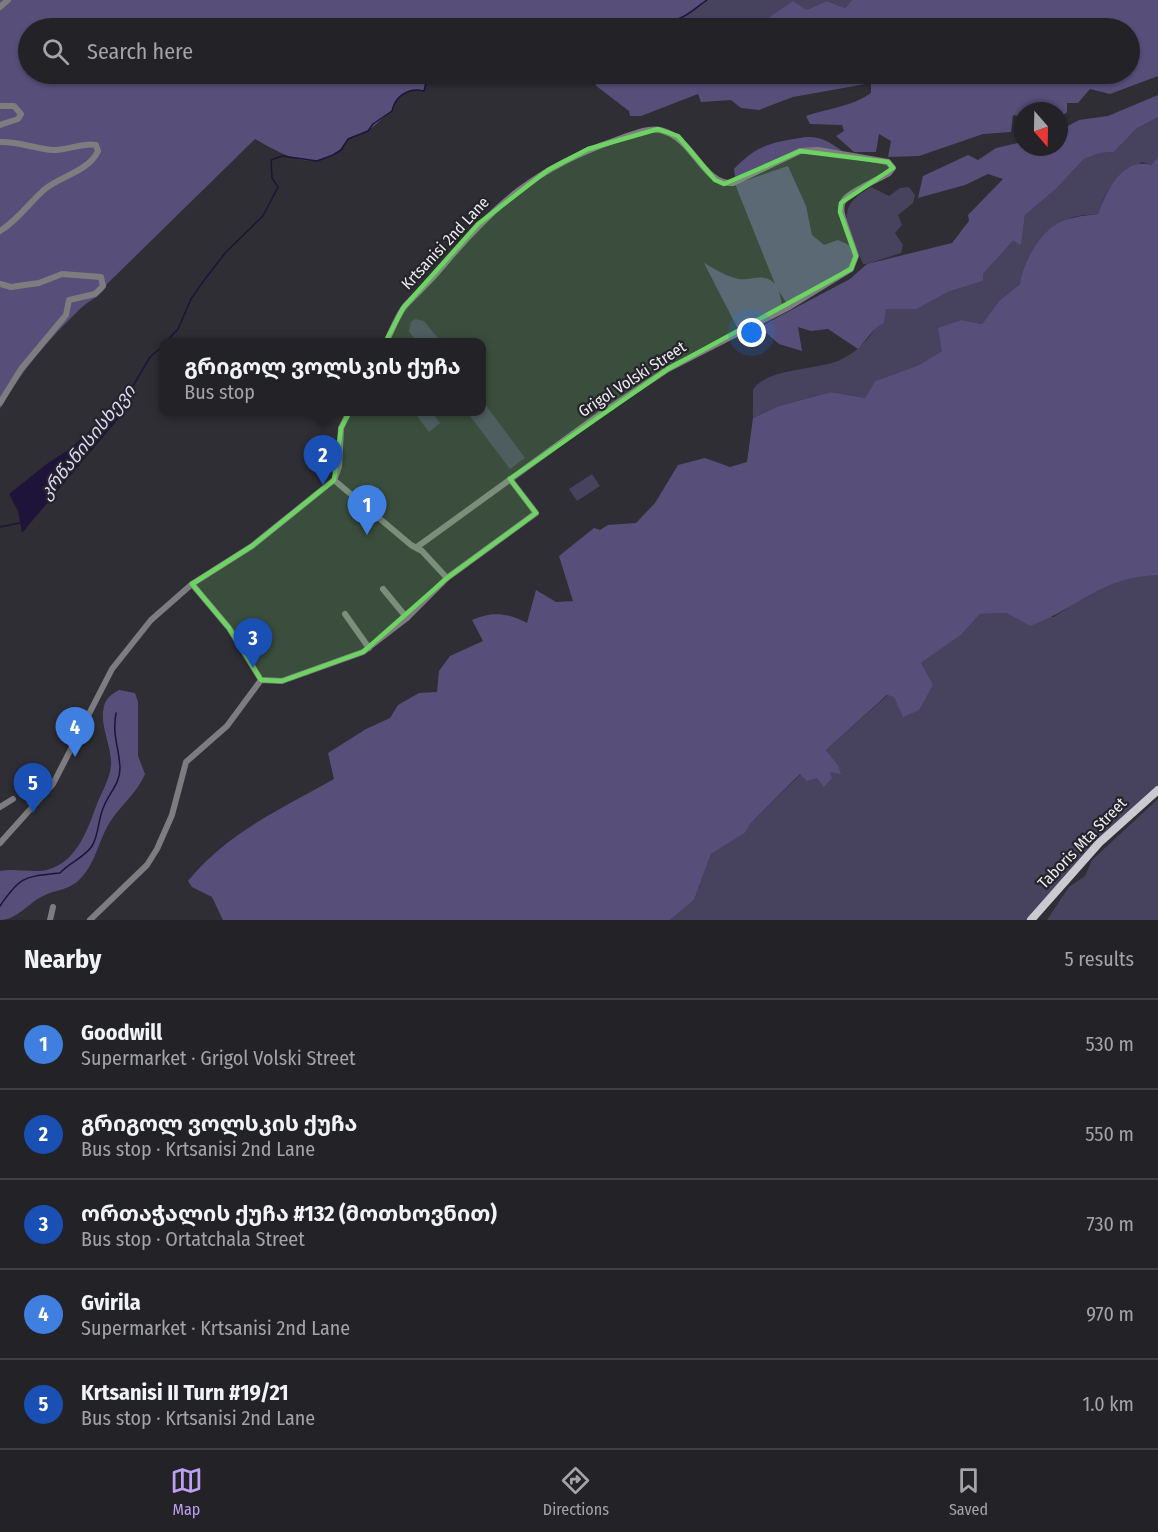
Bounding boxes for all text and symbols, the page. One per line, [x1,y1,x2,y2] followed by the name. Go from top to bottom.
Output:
[18,18,1140,84] search box
[39,35,72,68] icon: search
[87,38,193,65] text: Search here
[1014,102,1068,156] north arrow
[397,193,493,293] street label: Krtsanisi 2nd Lane
[737,318,766,347] your location
[575,337,690,421] street label: Grigol Volski Street
[159,338,486,416] popup
[184,353,461,380] text: გრიგოლ ვოლსკის ქუჩა
[34,380,140,504] water label: კრწანისისხევი
[184,380,255,404] text: Bus stop
[304,436,342,485] pin: 2
[348,486,386,535] pin: 1
[234,618,272,668] pin: 3
[56,708,94,757] pin: 4
[14,764,52,813] pin: 5
[1034,793,1131,892] street label: Taboris Mta Street
[24,944,101,975] text: Nearby
[1064,947,1134,971] text: 5 results
[81,1019,162,1046] text: Goodwill
[39,1032,48,1056] text: 1
[1085,1032,1134,1056] text: 530 m
[81,1046,356,1070] text: Supermarket · Grigol Volski Street
[81,1110,358,1137] text: გრიგოლ ვოლსკის ქუჩა
[39,1122,48,1146] text: 2
[1085,1122,1134,1146] text: 550 m
[81,1137,315,1161] text: Bus stop · Krtsanisi 2nd Lane
[81,1200,497,1227] text: ორთაჭალის ქუჩა #132 (მოთხოვნით)
[39,1212,48,1236] text: 3
[1087,1212,1134,1236] text: 730 m
[81,1227,305,1251] text: Bus stop · Ortatchala Street
[81,1289,141,1316] text: Gvirila
[38,1302,49,1326] text: 4
[1086,1302,1134,1326] text: 970 m
[81,1316,350,1340] text: Supermarket · Krtsanisi 2nd Lane
[81,1379,289,1406] text: Krtsanisi II Turn #19/21
[39,1392,48,1416] text: 5
[1082,1392,1134,1416] text: 1.0 km
[81,1406,315,1430] text: Bus stop · Krtsanisi 2nd Lane
[170,1464,203,1519] tab: Map
[543,1464,609,1519] tab: Directions
[949,1464,988,1519] tab: Saved

